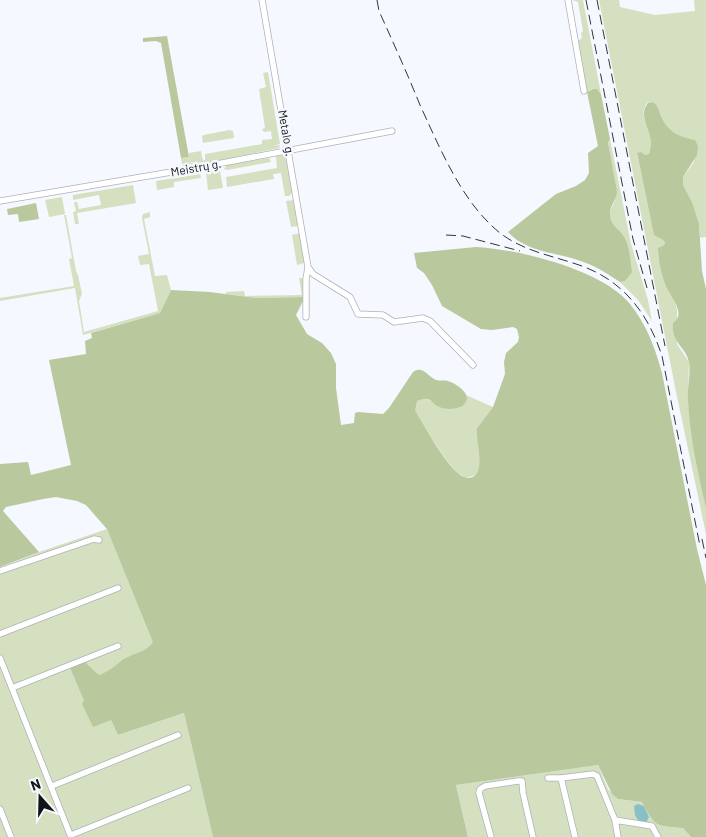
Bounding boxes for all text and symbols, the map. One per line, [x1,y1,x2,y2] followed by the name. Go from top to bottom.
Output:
[276,109,298,157] street label: Metalo g.
[169,156,222,178] street label: Meistrų g.
[15,772,65,822] north arrow
[28,775,43,794] text: N

